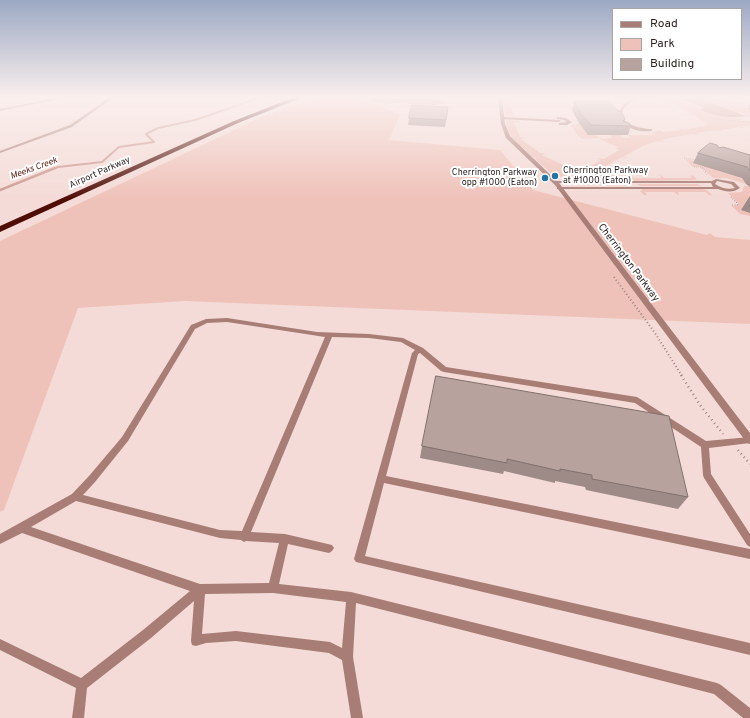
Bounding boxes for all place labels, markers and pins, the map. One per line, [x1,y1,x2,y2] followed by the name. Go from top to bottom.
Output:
[563,166,648,187] place label: Cherrington Parkway at #1000 (Eaton)
[452,168,537,189] place label: Cherrington Parkway opp #1000 (Eaton)
[550,171,560,181] marker: Cherrington Parkway at #1000 (Eaton)
[540,173,550,183] marker: Cherrington Parkway opp #1000 (Eaton)

